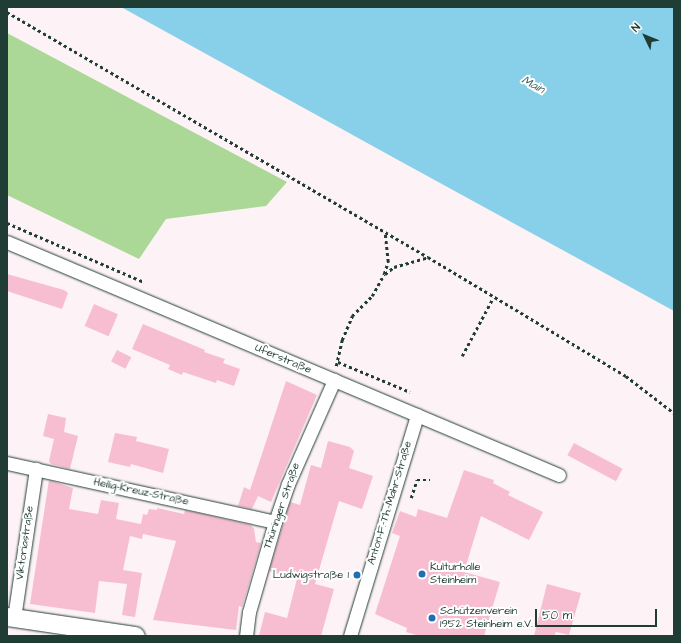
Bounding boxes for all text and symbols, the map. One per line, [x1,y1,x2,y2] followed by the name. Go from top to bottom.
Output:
[625,16,665,56] north arrow
[628,20,644,35] text: N
[519,73,547,97] water label: Main
[253,341,313,377] street label: Uferstraße
[365,440,415,566] street label: Anton-F.-Th.-Mahr-Straße
[261,461,303,551] street label: Thüringer Straße
[92,475,190,509] street label: Heilig-Kreuz-Straße
[13,505,37,581] street label: Viktoriastraße
[430,561,481,587] place label: Kulturhalle Steinheim
[273,568,349,582] place label: Ludwigstraße 1
[417,569,427,579] marker: Kulturhalle Steinheim
[352,570,362,580] marker: Ludwigstraße 1
[537,601,659,627] scale bar
[440,605,533,631] place label: Schützenverein 1952 Steinheim e.V.
[542,607,572,624] text: 50 m
[427,613,437,623] marker: Schützenverein 1952 Steinheim e.V.

